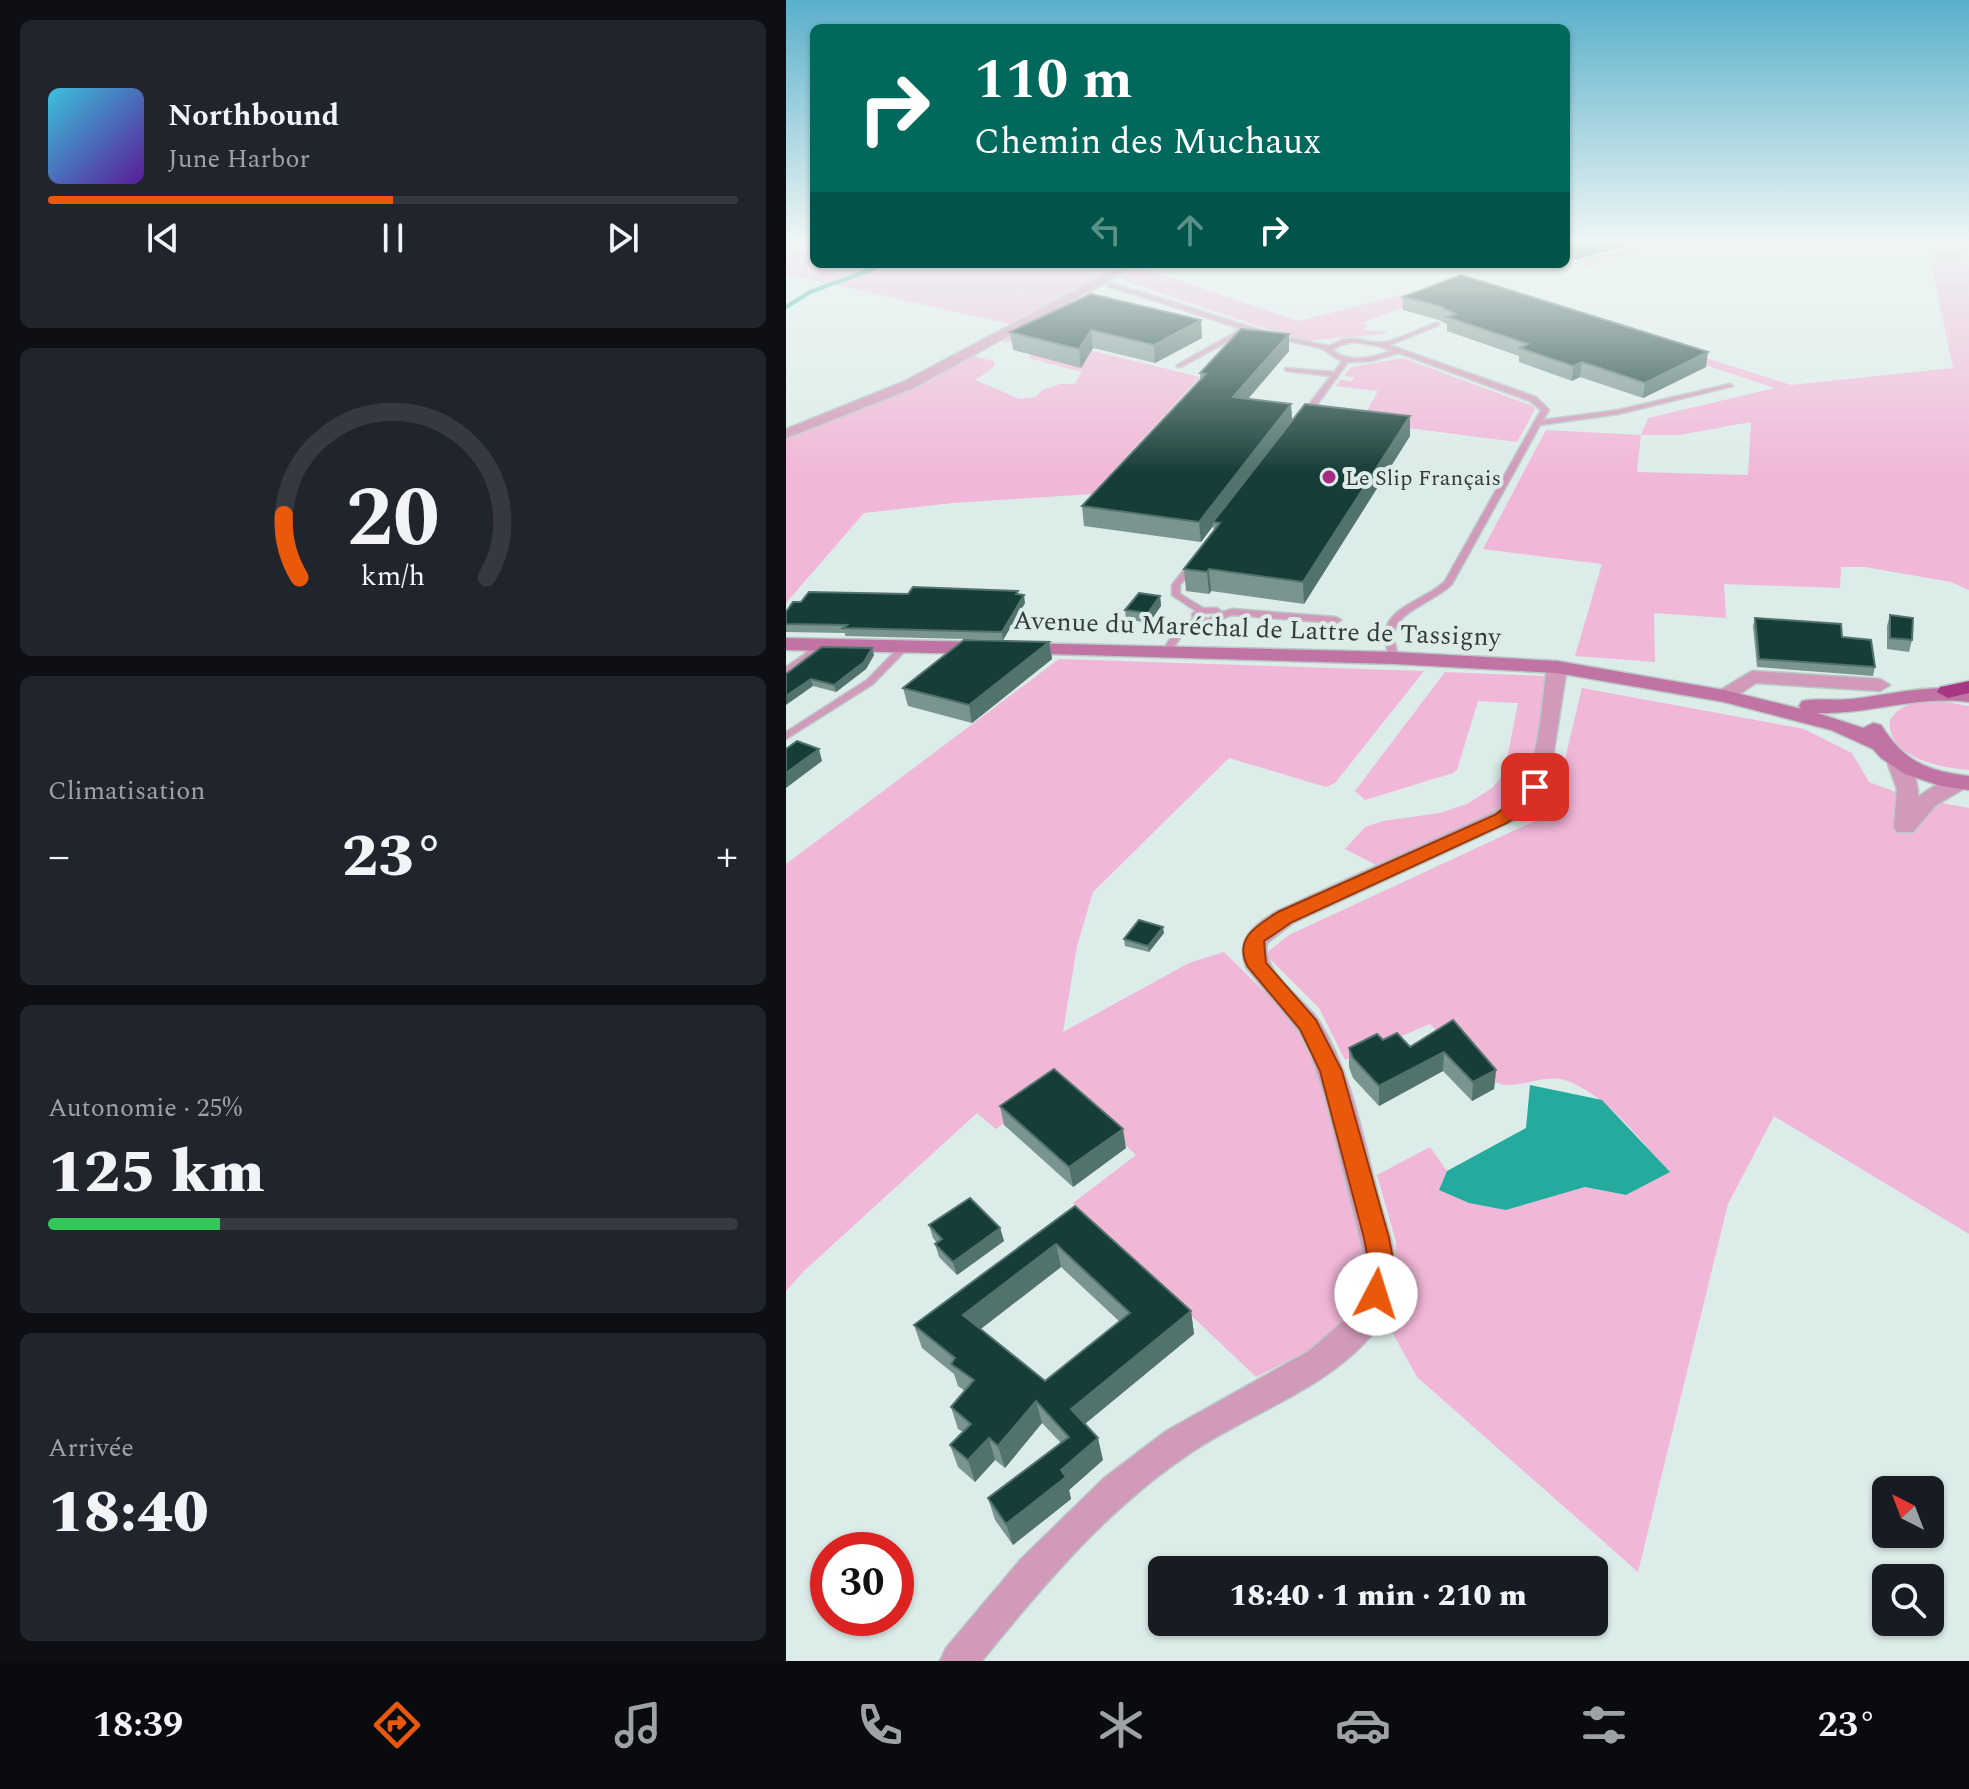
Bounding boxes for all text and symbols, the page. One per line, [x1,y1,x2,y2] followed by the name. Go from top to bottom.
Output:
[974,38,1133,123] text: 110 m
[842,56,946,160] icon: right
[168,93,339,139] text: Northbound
[974,115,1321,170] text: Chemin des Muchaux
[168,139,310,179] text: June Harbor
[1084,208,1128,252] icon: left
[1168,208,1212,252] icon: ahead
[1252,208,1296,252] icon: right
[141,216,185,260] icon: previous
[371,216,415,260] icon: pause
[601,216,645,260] icon: next
[346,456,440,583] text: 20
[1345,462,1501,495] place label: Le Slip Français
[1320,468,1338,486] marker: Le Slip Français
[361,555,425,598] text: km/h
[1012,600,1503,658] street label: Avenue du Maréchal de Lattre de Tassigny
[1501,753,1569,821] pin
[1513,765,1557,809] icon: arrive
[48,771,205,811] text: Climatisation
[342,811,444,903] text: 23°
[48,823,70,890] text: −
[716,823,738,890] text: +
[48,1088,242,1128] text: Autonomie · 25%
[48,1127,265,1219] text: 125 km
[1334,1252,1418,1336] position arrow
[48,1428,134,1468] text: Arrivée
[48,1467,209,1559] text: 18:40
[1872,1476,1944,1548] north arrow
[1872,1476,1944,1636] map controls
[810,1532,914,1636] speed limit sign: 30
[1872,1564,1944,1636] button: search
[1229,1573,1527,1619] text: 18:40 · 1 min · 210 m
[369,1697,425,1753] icon: directions
[610,1697,666,1753] icon: music
[852,1697,908,1753] icon: phone
[1093,1697,1149,1753] icon: climate
[1335,1697,1391,1753] icon: car
[1576,1697,1632,1753] icon: filters
[93,1698,183,1753] text: 18:39
[1818,1698,1876,1753] text: 23°

